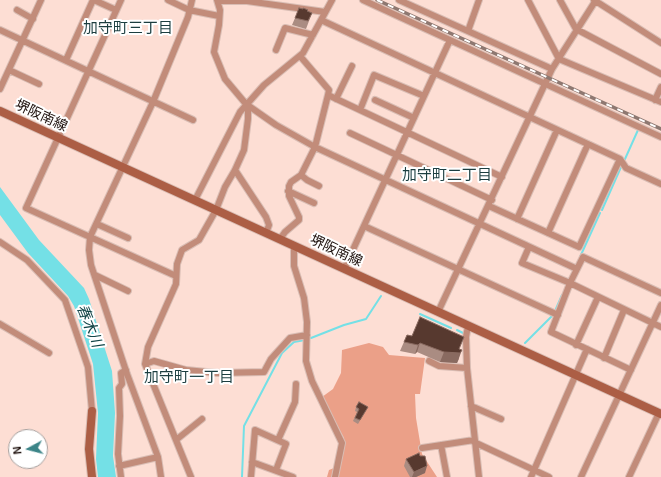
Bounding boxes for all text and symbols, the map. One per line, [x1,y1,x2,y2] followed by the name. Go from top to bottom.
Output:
[83,20,173,38] district label: 加守町三丁目
[12,97,70,135] street label: 堺阪南線
[402,167,492,185] district label: 加守町二丁目
[307,232,365,270] street label: 堺阪南線
[72,302,106,350] water label: 春木川
[144,369,234,387] district label: 加守町一丁目
[8,429,48,469] north arrow
[11,446,24,455] text: N

